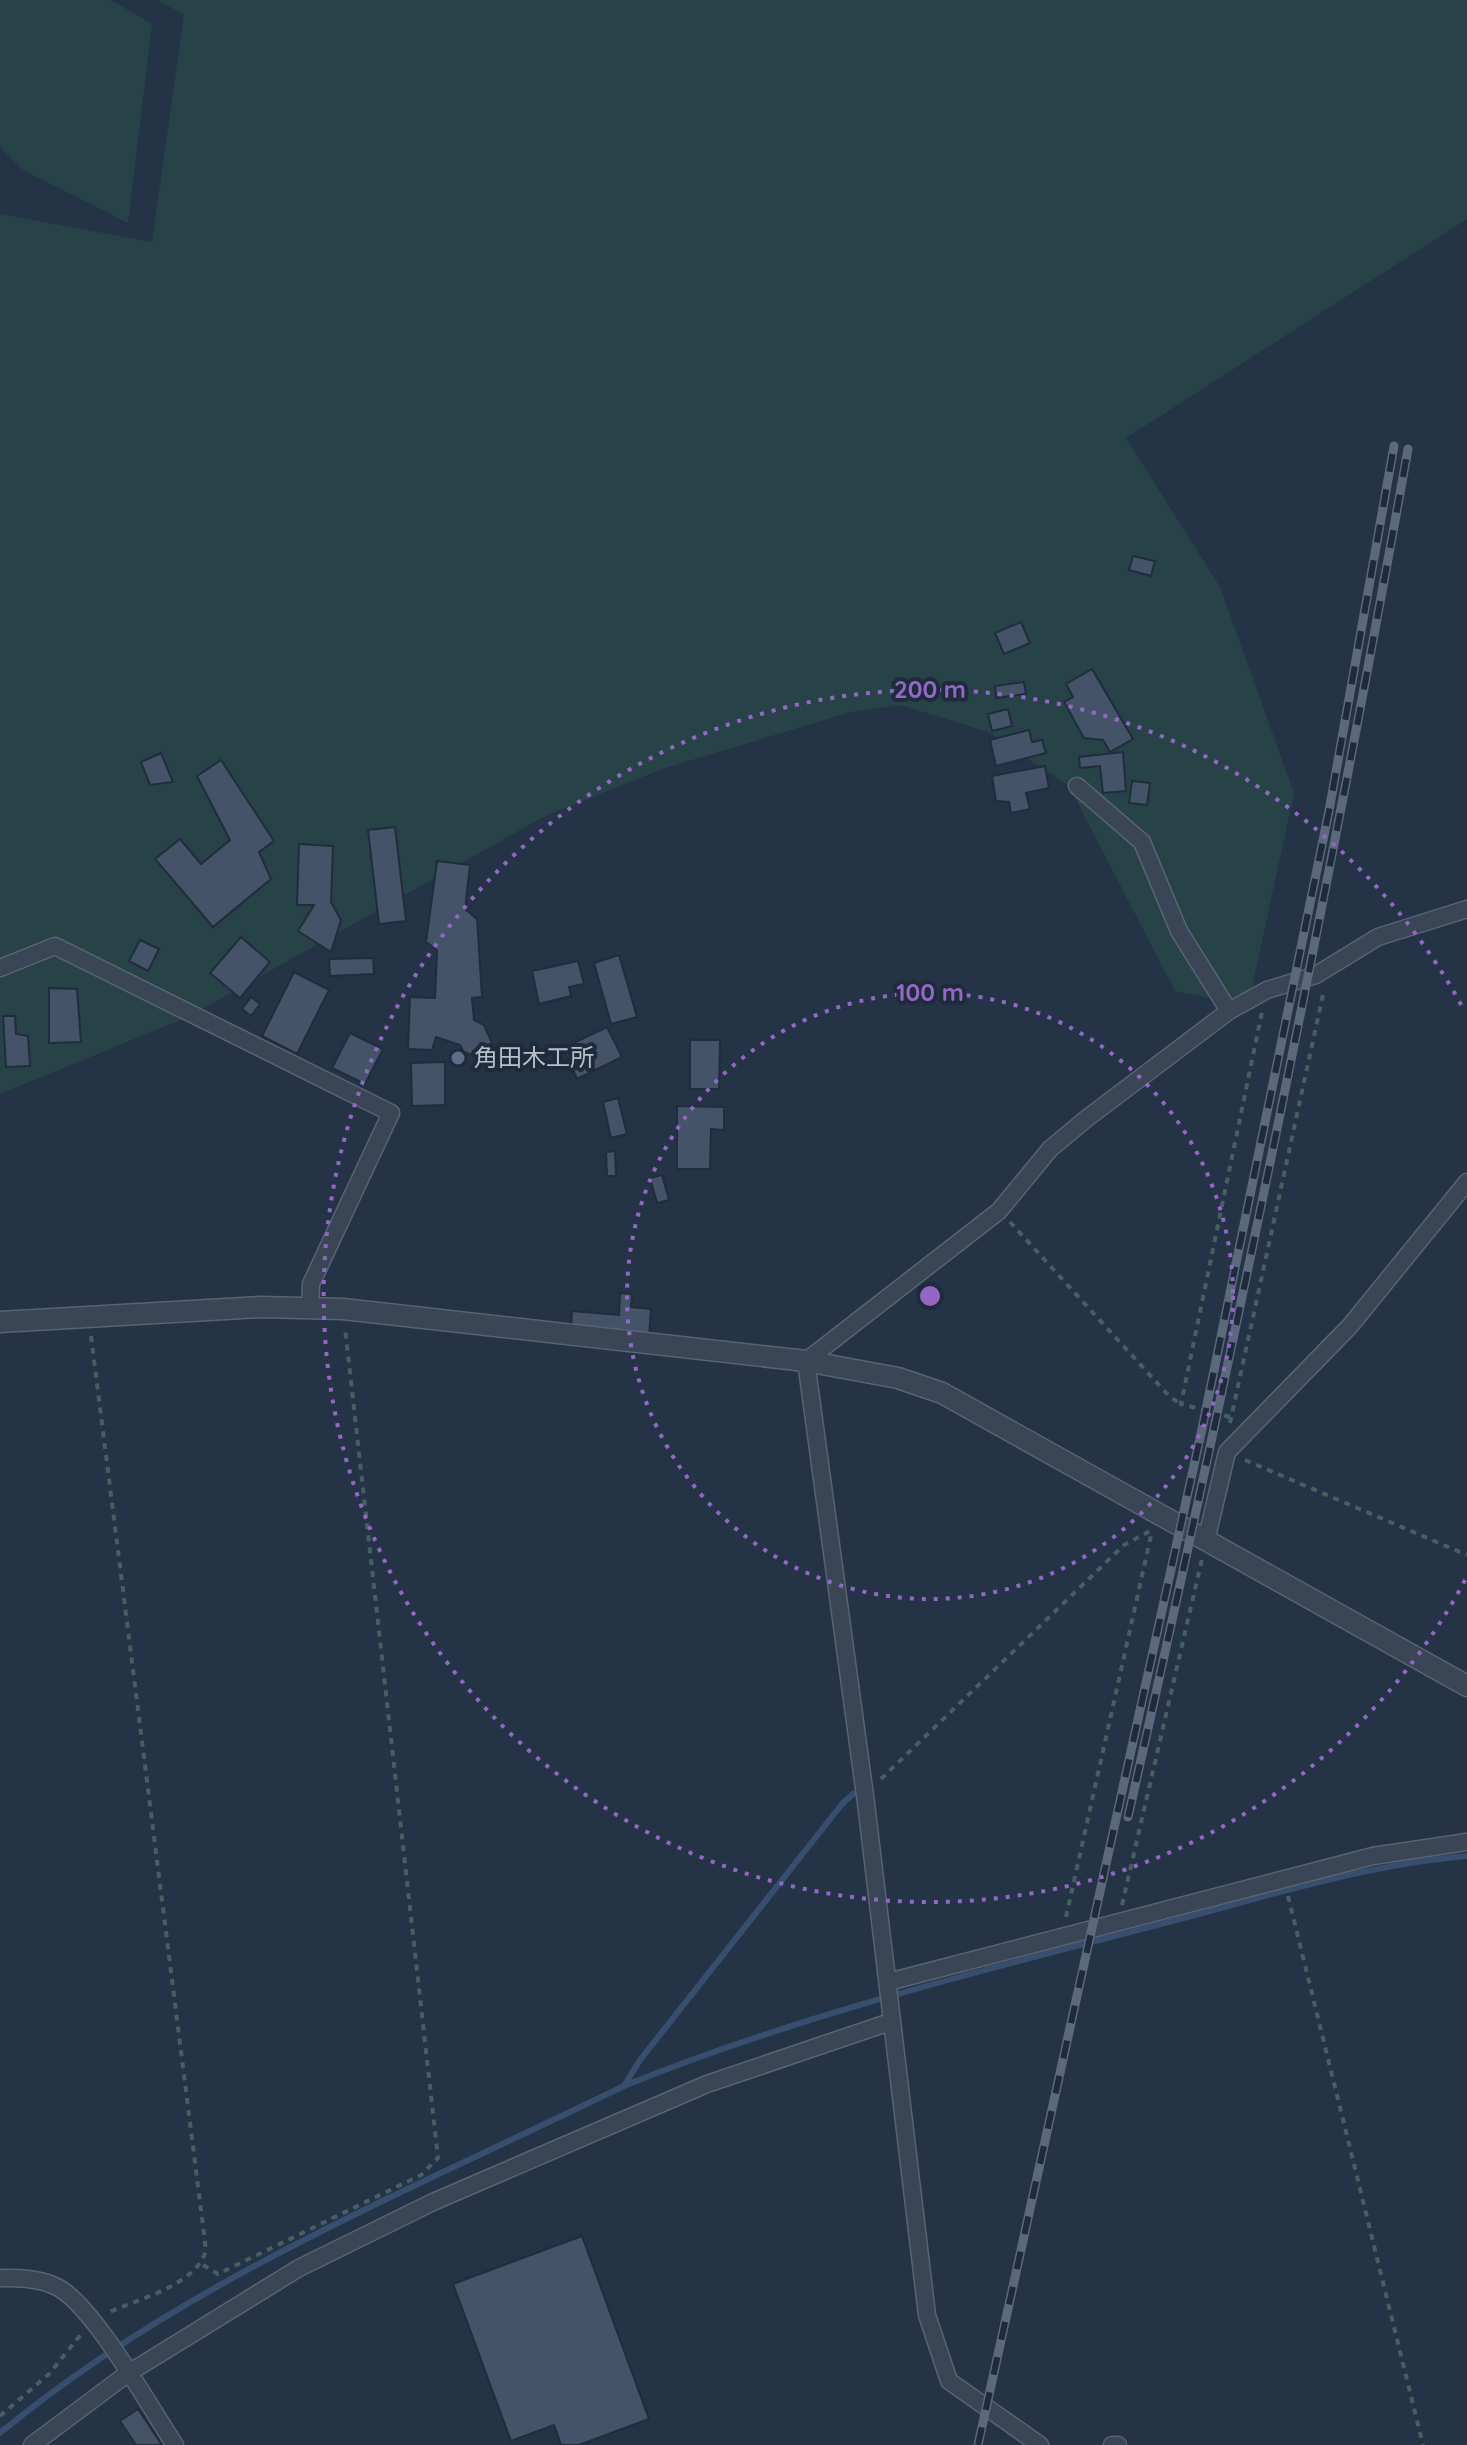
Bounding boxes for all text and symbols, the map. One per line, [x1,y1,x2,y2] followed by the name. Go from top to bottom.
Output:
[894,674,966,704] text: 200 m
[896,977,964,1007] text: 100 m
[474,1042,594,1072] place label: 角田木工所
[449,1049,467,1067] marker: 角田木工所
[916,1282,944,1310] centre of rings

